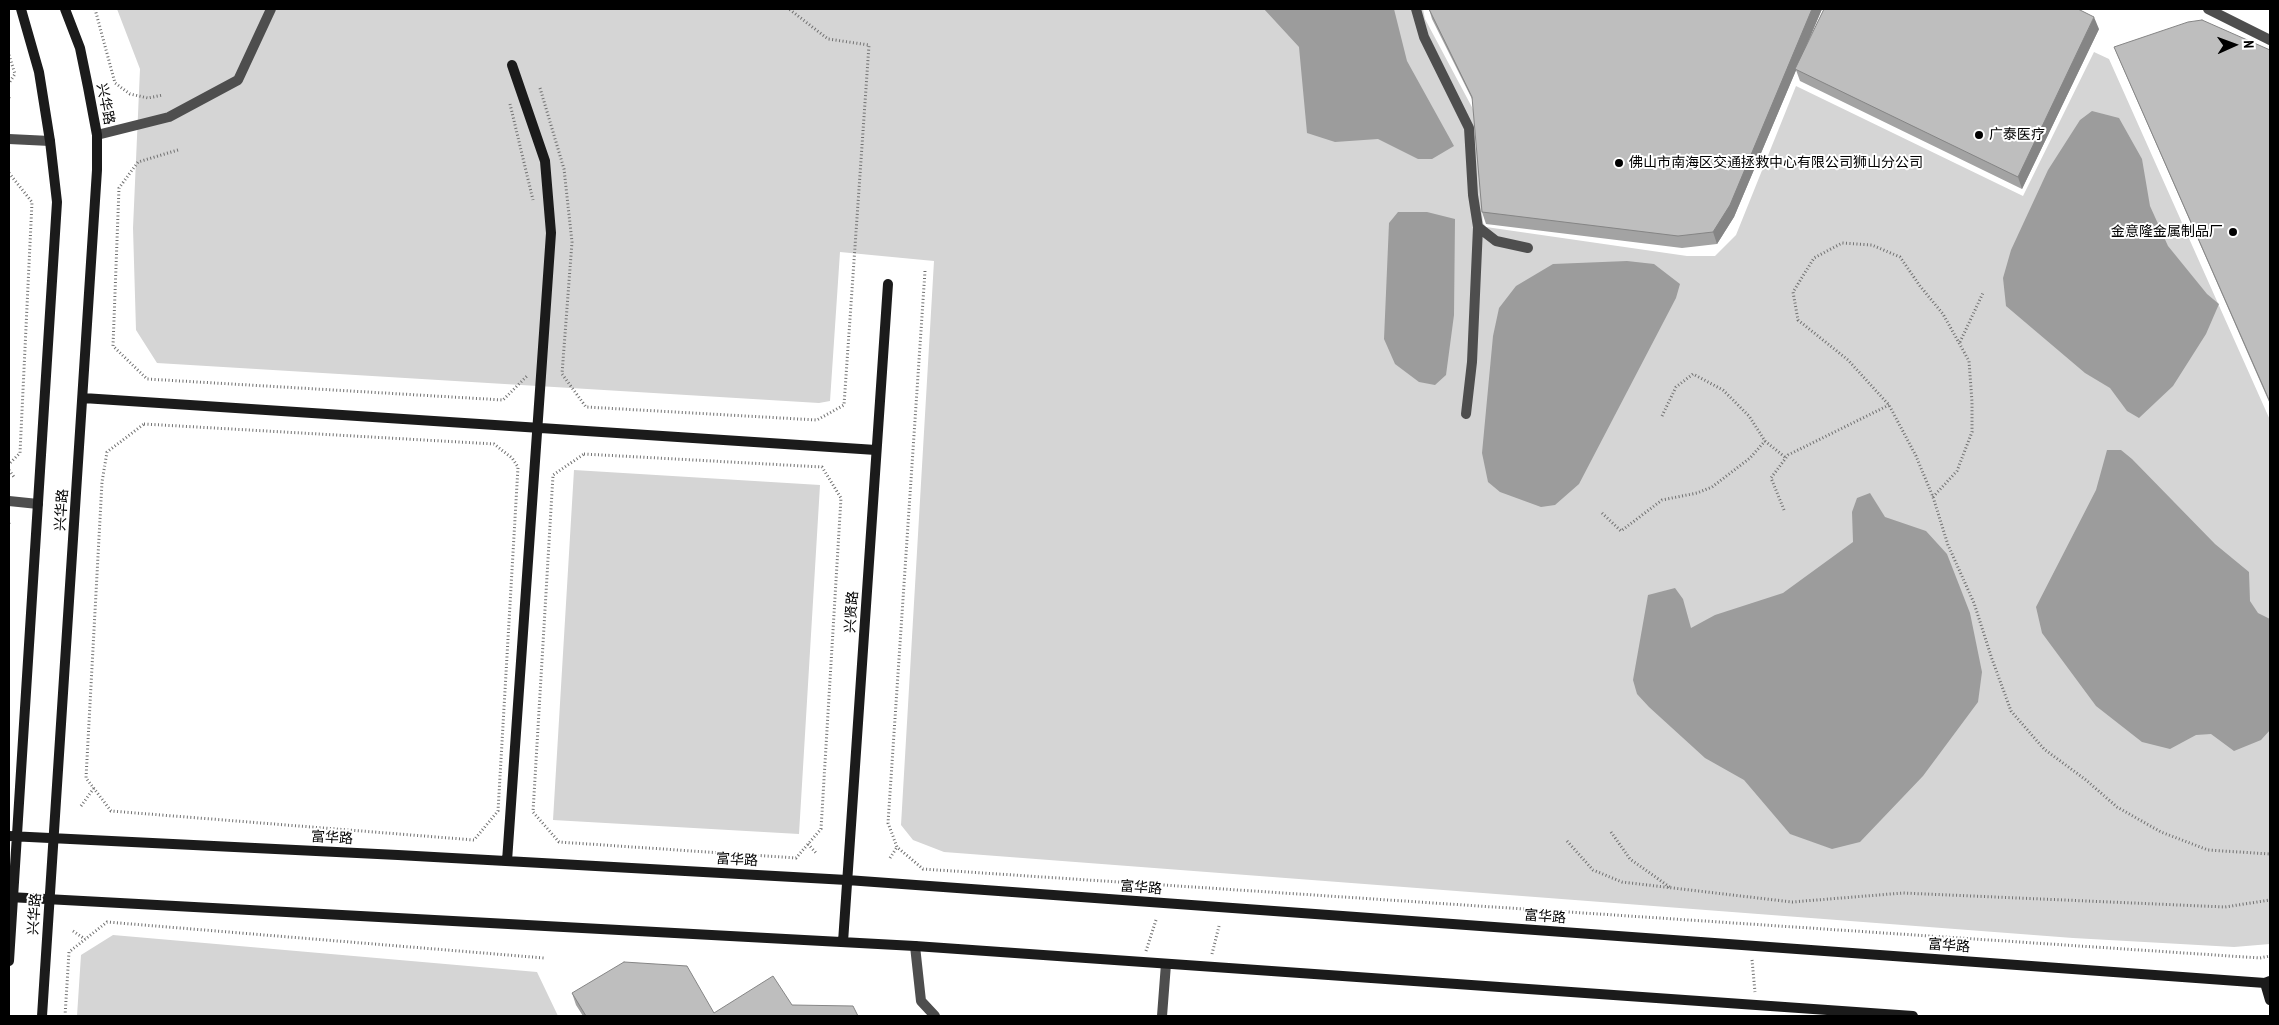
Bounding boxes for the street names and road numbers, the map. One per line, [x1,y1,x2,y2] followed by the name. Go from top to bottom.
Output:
[93,82,117,126] street label: 兴华路
[52,488,72,532] street label: 兴华路
[842,590,862,634] street label: 兴贤路
[311,829,353,847] street label: 富华路
[716,851,758,869] street label: 富华路
[1119,878,1163,898] street label: 富华路
[25,892,45,936] street label: 兴华路
[1523,907,1567,927] street label: 富华路
[1927,936,1971,956] street label: 富华路

